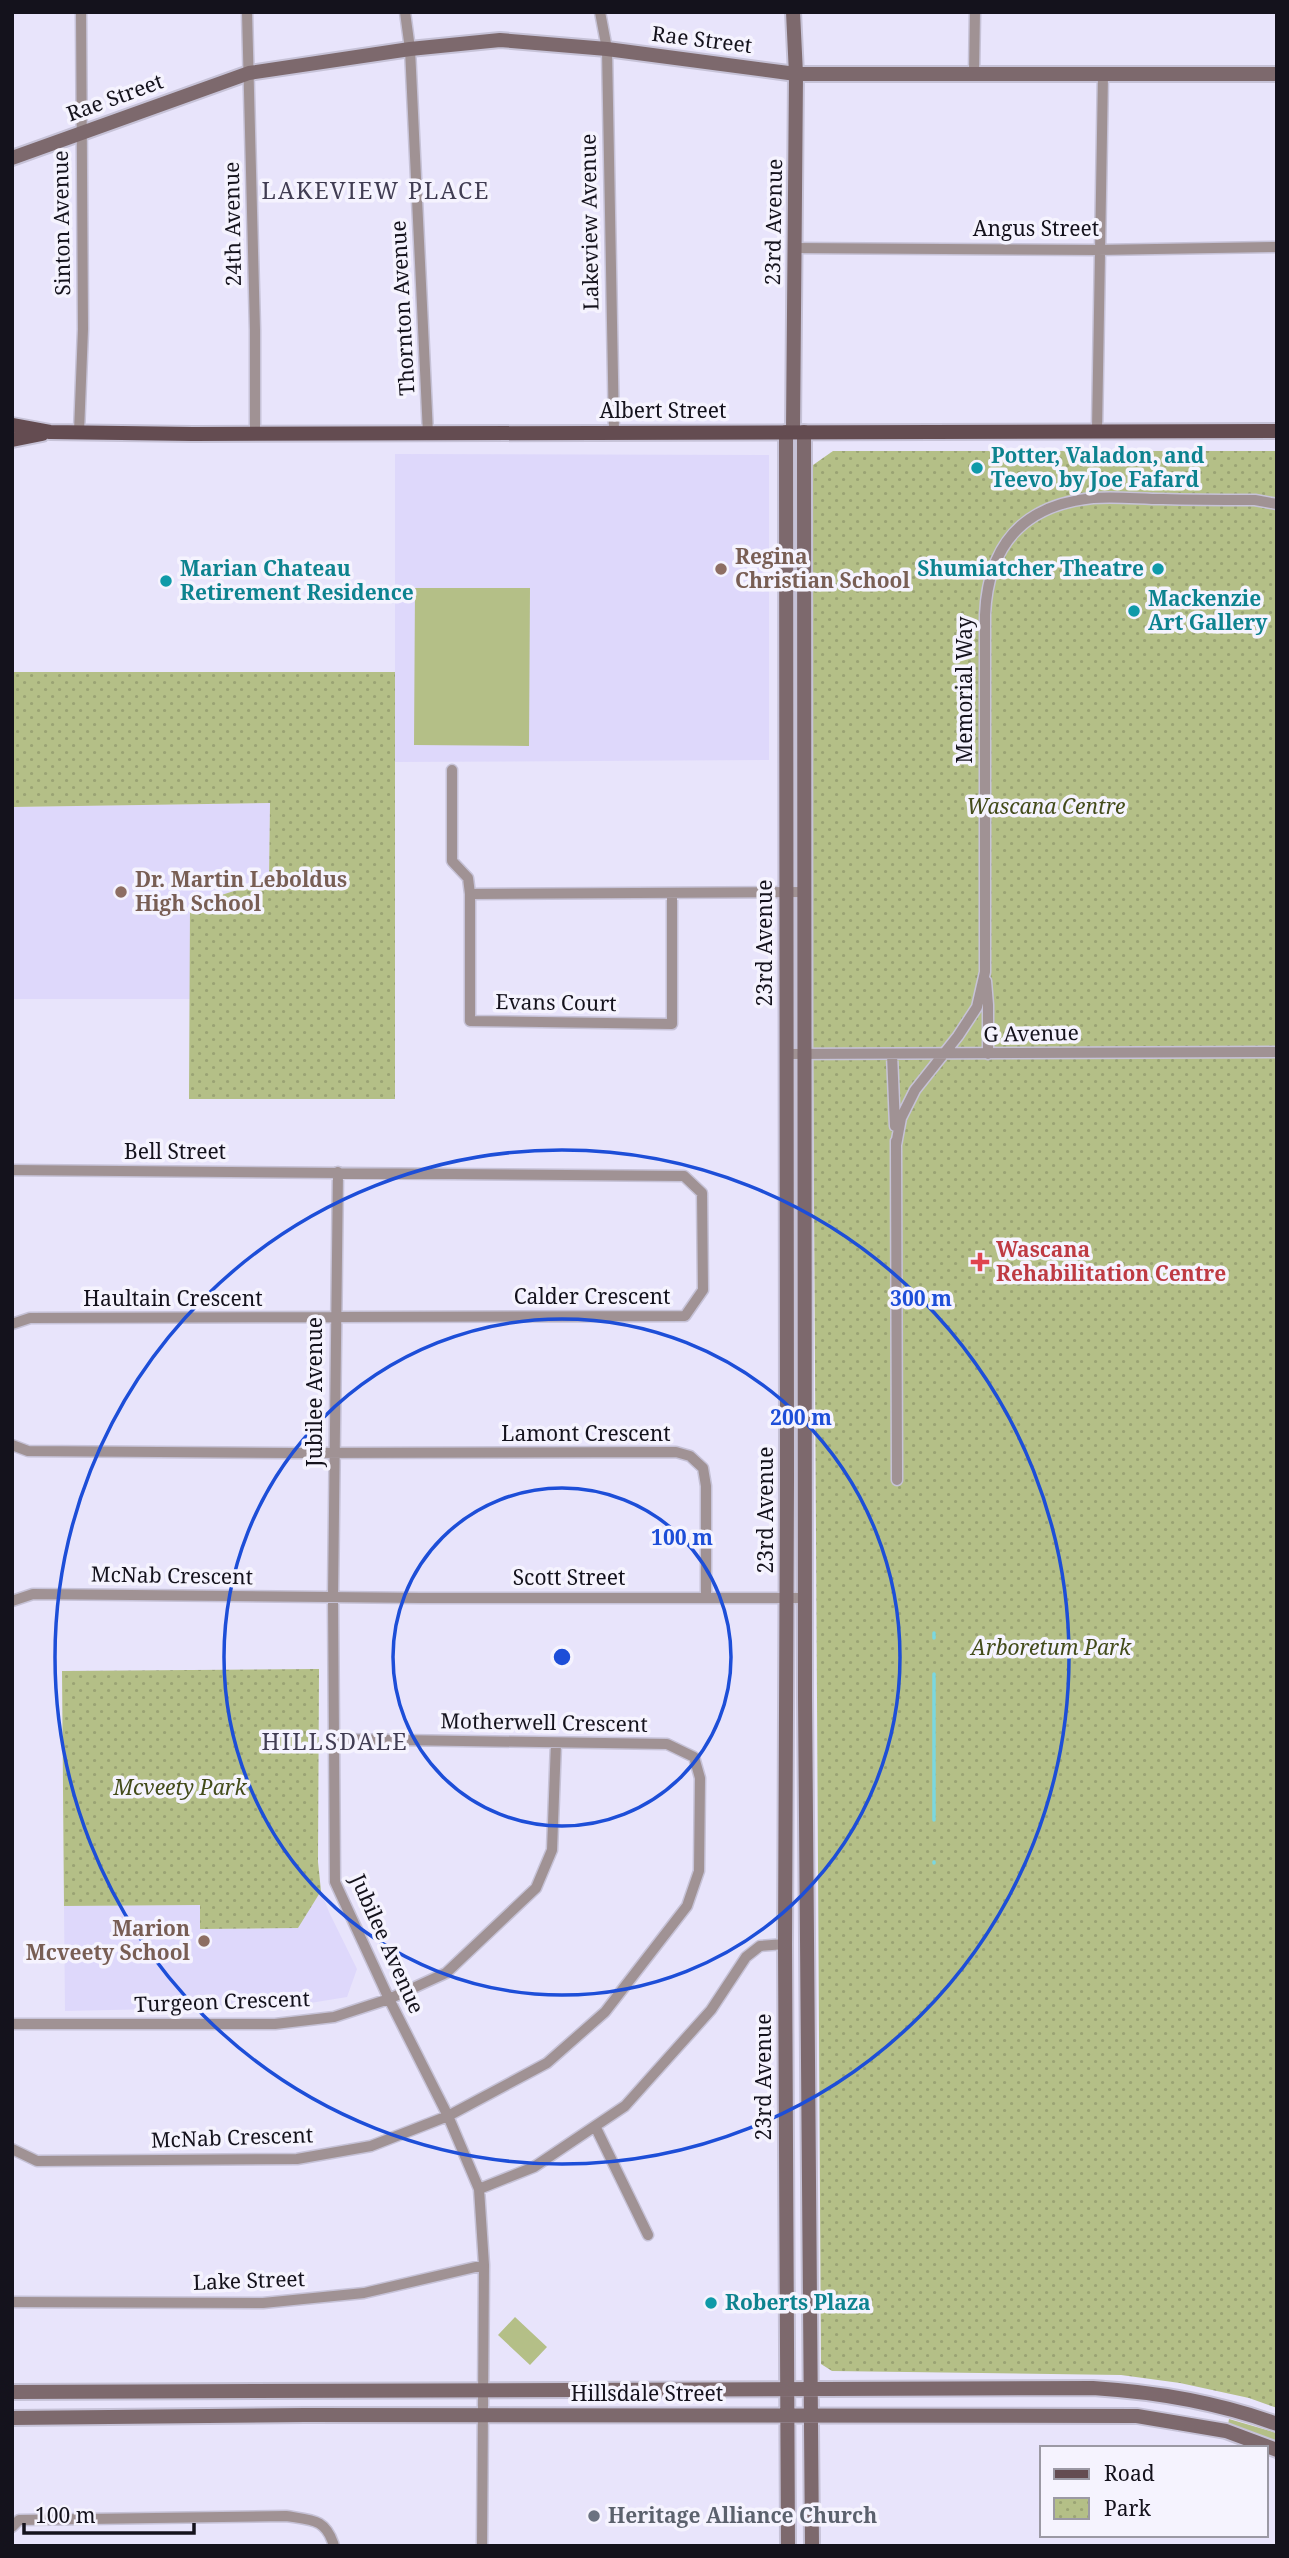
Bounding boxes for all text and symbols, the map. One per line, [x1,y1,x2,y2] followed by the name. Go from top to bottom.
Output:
[650,19,754,59] street label: Rae Street
[62,67,167,127] street label: Rae Street
[573,133,605,311] street label: Lakeview Avenue
[46,150,76,296] street label: Sinton Avenue
[758,158,788,286] street label: 23rd Avenue
[217,161,247,287] street label: 24th Avenue
[262,174,490,206] district label: LAKEVIEW PLACE
[973,214,1099,242] street label: Angus Street
[383,220,421,396] street label: Thornton Avenue
[600,396,726,424] street label: Albert Street
[991,441,1205,493] place label: Potter, Valadon, and Teevo by Joe Fafard
[969,460,985,476] marker: Potter, Valadon, and Teevo by Joe Fafard
[735,542,911,594] place label: Regina Christian School
[180,554,414,606] place label: Marian Chateau Retirement Residence
[917,554,1144,582] place label: Shumiatcher Theatre
[713,561,729,577] marker: Regina Christian School
[1150,561,1166,577] marker: Shumiatcher Theatre
[158,573,174,589] marker: Marian Chateau Retirement Residence
[1148,584,1268,636] place label: Mackenzie Art Gallery
[1126,603,1142,619] marker: Mackenzie Art Gallery
[950,616,978,764] street label: Memorial Way
[967,792,1125,820] park label: Wascana Centre
[135,865,347,917] place label: Dr. Martin Leboldus High School
[750,880,778,1006] street label: 23rd Avenue
[113,884,129,900] marker: Dr. Martin Leboldus High School
[495,987,617,1017] street label: Evans Court
[983,1018,1079,1048] street label: G Avenue
[124,1137,226,1165] street label: Bell Street
[996,1235,1226,1287] place label: Wascana Rehabilitation Centre
[970,1252,990,1272] marker: Wascana Rehabilitation Centre
[514,1282,670,1310] street label: Calder Crescent
[83,1284,263,1312] street label: Haultain Crescent
[890,1284,952,1312] text: 300 m
[300,1317,328,1468] street label: Jubilee Avenue
[770,1403,832,1431] text: 200 m
[501,1419,671,1447] street label: Lamont Crescent
[751,1447,779,1573] street label: 23rd Avenue
[651,1523,713,1551] text: 100 m
[91,1560,253,1590] street label: McNab Crescent
[513,1563,625,1591] street label: Scott Street
[969,1633,1132,1661] park label: Arboretum Park
[550,1645,574,1669] centre of rings
[440,1706,648,1738] street label: Motherwell Crescent
[262,1725,408,1757] district label: HILLSDALE
[112,1773,248,1801] park label: Mcveety Park
[344,1868,431,2018] street label: Jubilee Avenue
[26,1914,191,1966] place label: Marion Mcveety School
[196,1933,212,1949] marker: Marion Mcveety School
[134,1984,310,2018] street label: Turgeon Crescent
[749,2014,777,2140] street label: 23rd Avenue
[150,2120,314,2154] street label: McNab Crescent
[192,2264,305,2296] street label: Lake Street
[725,2288,871,2316] place label: Roberts Plaza
[703,2295,719,2311] marker: Roberts Plaza
[571,2379,723,2407] street label: Hillsdale Street
[1040,2446,1268,2537] legend
[1104,2459,1155,2487] text: Road
[24,2492,194,2536] scale bar
[1104,2494,1151,2522] text: Park
[35,2501,96,2529] text: 100 m
[608,2501,877,2529] place label: Heritage Alliance Church
[586,2508,602,2524] marker: Heritage Alliance Church

